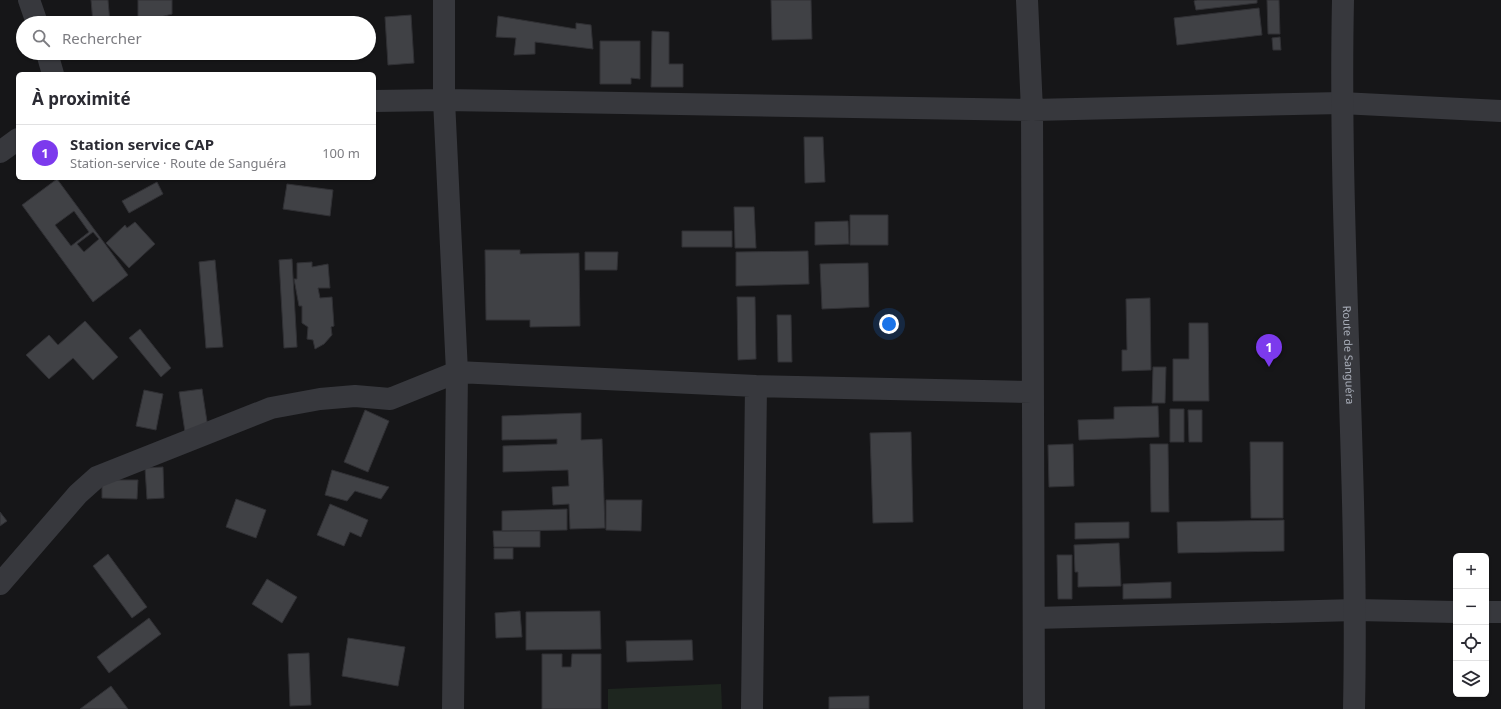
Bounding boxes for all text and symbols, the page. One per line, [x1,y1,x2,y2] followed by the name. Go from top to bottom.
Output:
[16,16,376,60] search box
[30,27,52,49] icon: search
[62,28,142,48] text: Rechercher
[32,87,131,110] text: À proximité
[70,134,214,154] text: Station service CAP
[41,144,49,162] text: 1
[322,144,360,162] text: 100 m
[70,154,286,172] text: Station-service · Route de Sanguéra
[1340,305,1358,404] street label: Route de Sanguéra
[879,314,899,334] your location
[1256,334,1282,367] pin: 1
[1453,553,1489,697] map controls
[1453,553,1489,589] button: +
[1453,589,1489,625] button: −
[1453,625,1489,661] button: locate
[1453,661,1489,697] button: layers

